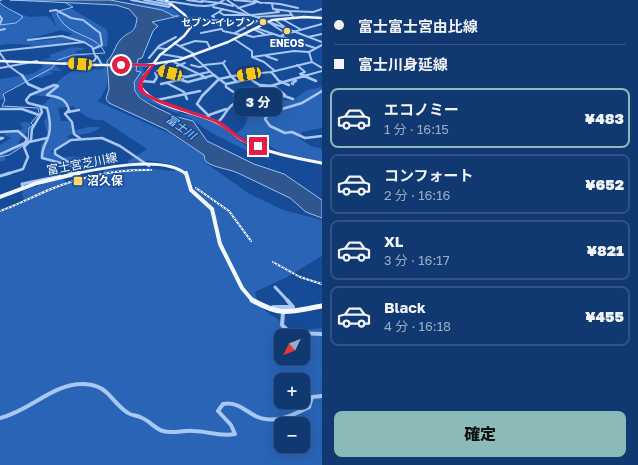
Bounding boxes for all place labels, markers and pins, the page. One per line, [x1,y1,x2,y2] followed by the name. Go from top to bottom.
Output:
[181,16,255,28] place label: セブン-イレブン
[258,17,268,27] marker: セブン-イレブン
[282,26,292,36] marker: ENEOS
[270,37,305,49] place label: ENEOS
[87,173,123,188] place label: 沼久保
[72,175,84,187] marker: 沼久保

